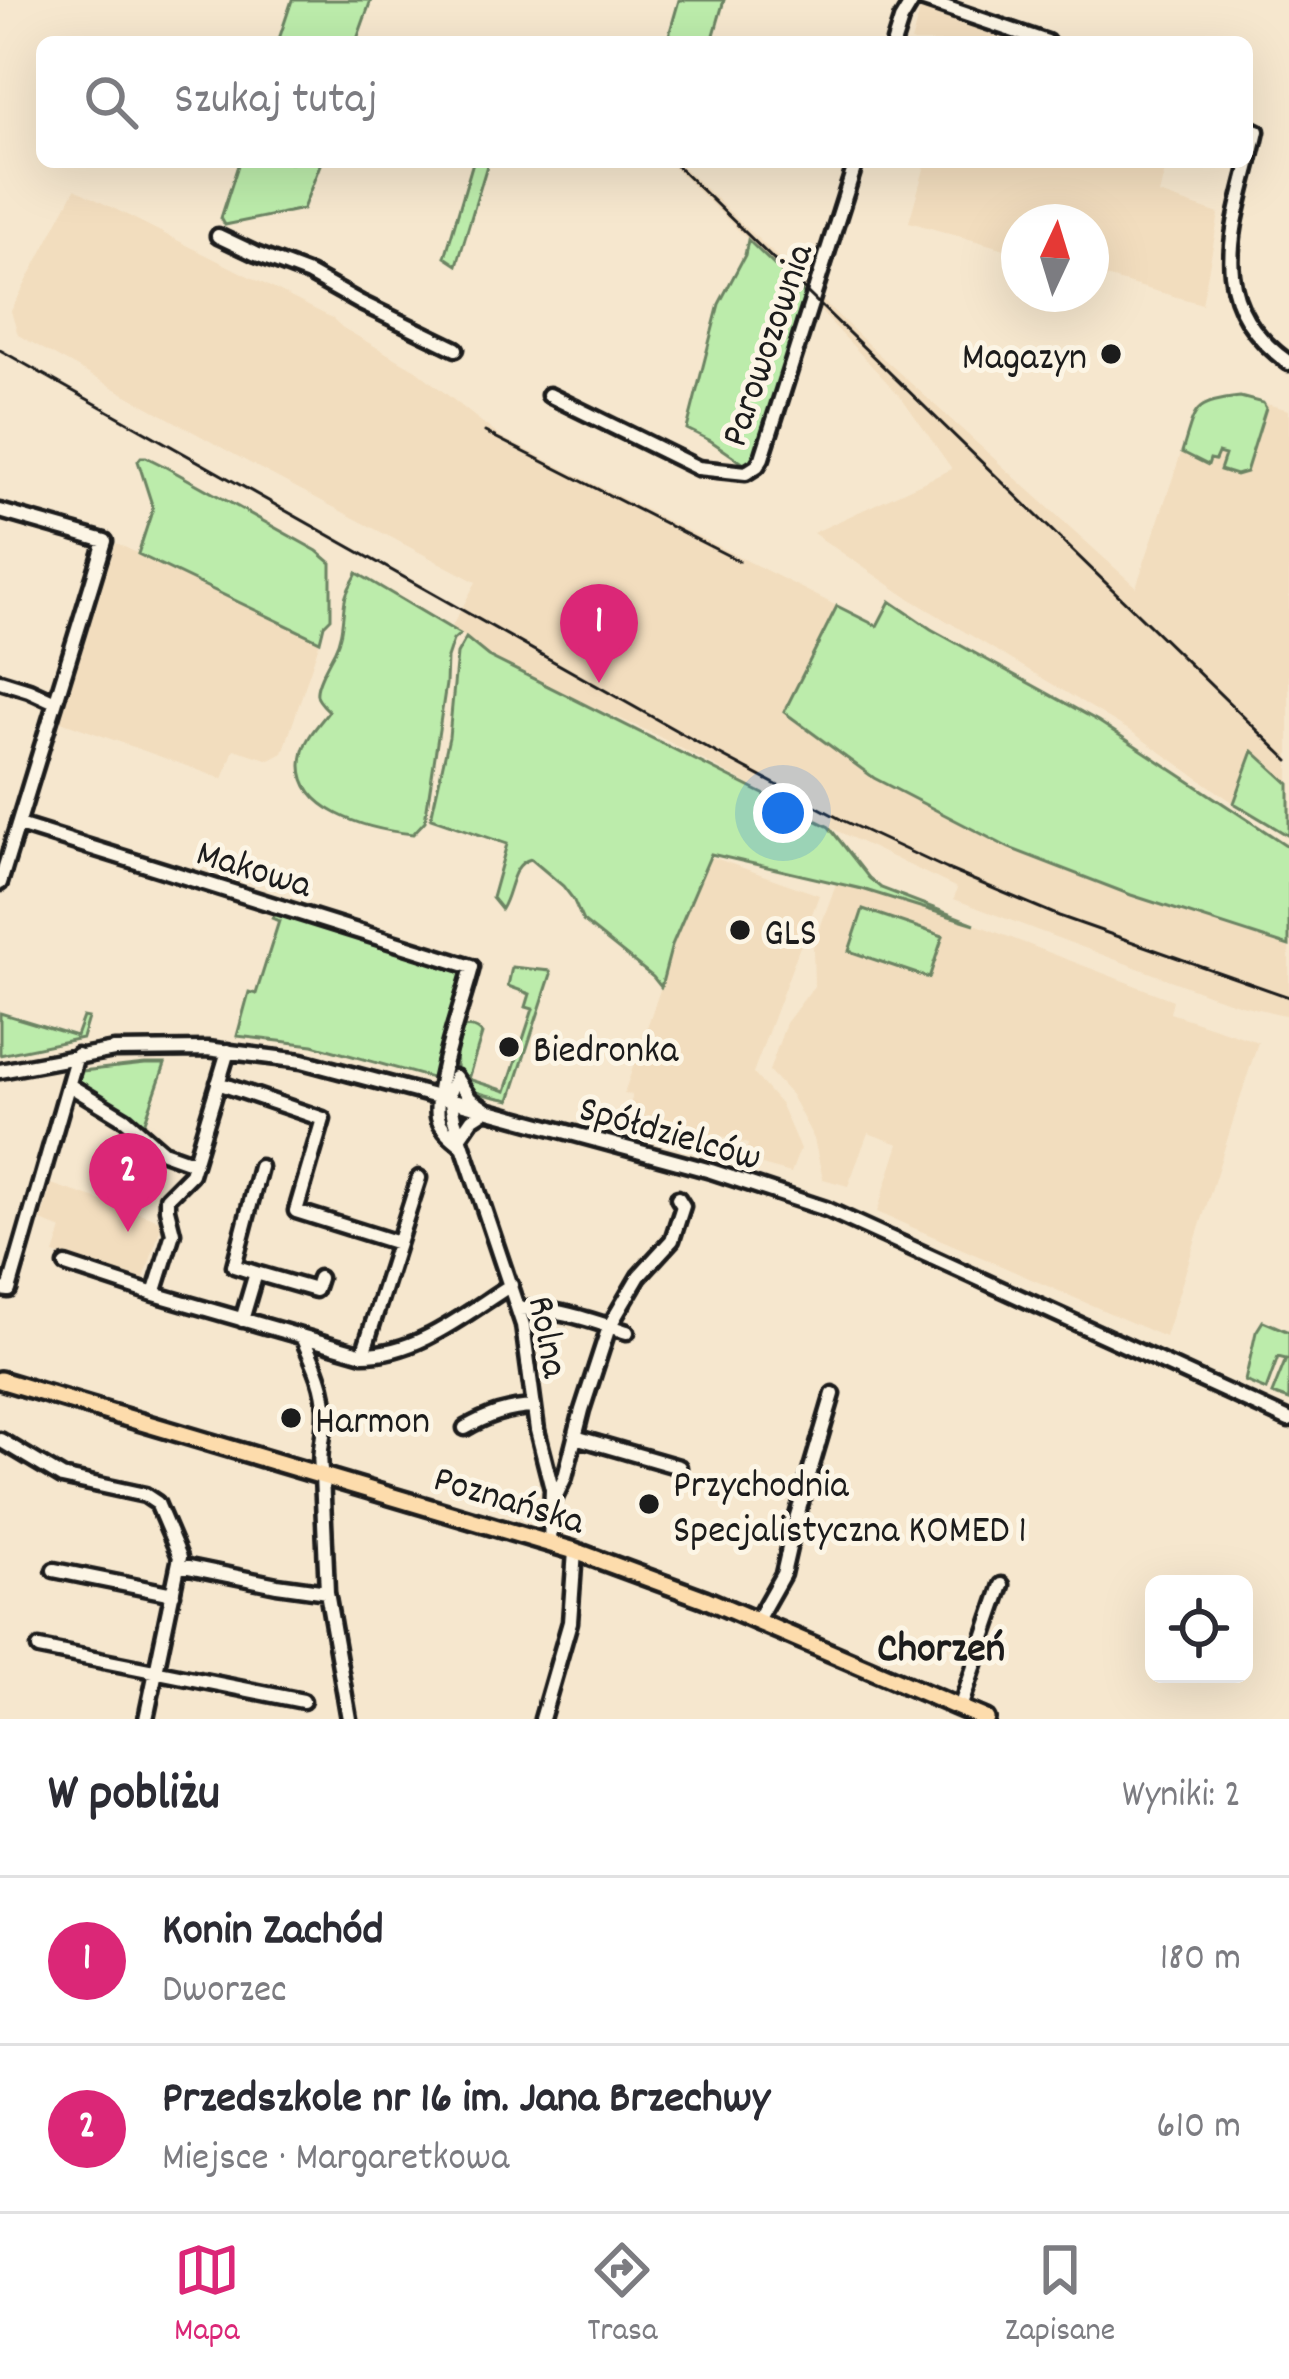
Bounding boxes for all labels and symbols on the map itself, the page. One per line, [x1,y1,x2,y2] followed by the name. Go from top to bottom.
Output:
[1001,204,1109,312] north arrow
[710,237,831,455] street label: Parowozownia
[962,333,1087,388] place label: Magazyn
[1098,341,1124,367] marker: Magazyn
[560,584,638,683] pin: 1
[753,783,813,843] your location
[189,829,318,916] street label: Makowa
[764,909,817,964] place label: GLS
[727,917,753,943] marker: GLS
[533,1026,679,1081] place label: Biedronka
[496,1034,522,1060] marker: Biedronka
[572,1084,767,1188] street label: Spółdzielców
[89,1133,167,1232] pin: 2
[510,1292,580,1383] street label: Rolna
[315,1397,430,1452] place label: Harmon
[278,1405,304,1431] marker: Harmon
[426,1454,591,1552] street label: Poznańska
[673,1461,1027,1561] place label: Przychodnia Specjalistyczna KOMED 1
[636,1491,662,1517] marker: Przychodnia Specjalistyczna KOMED 1
[877,1622,1005,1682] district label: Chorzeń

